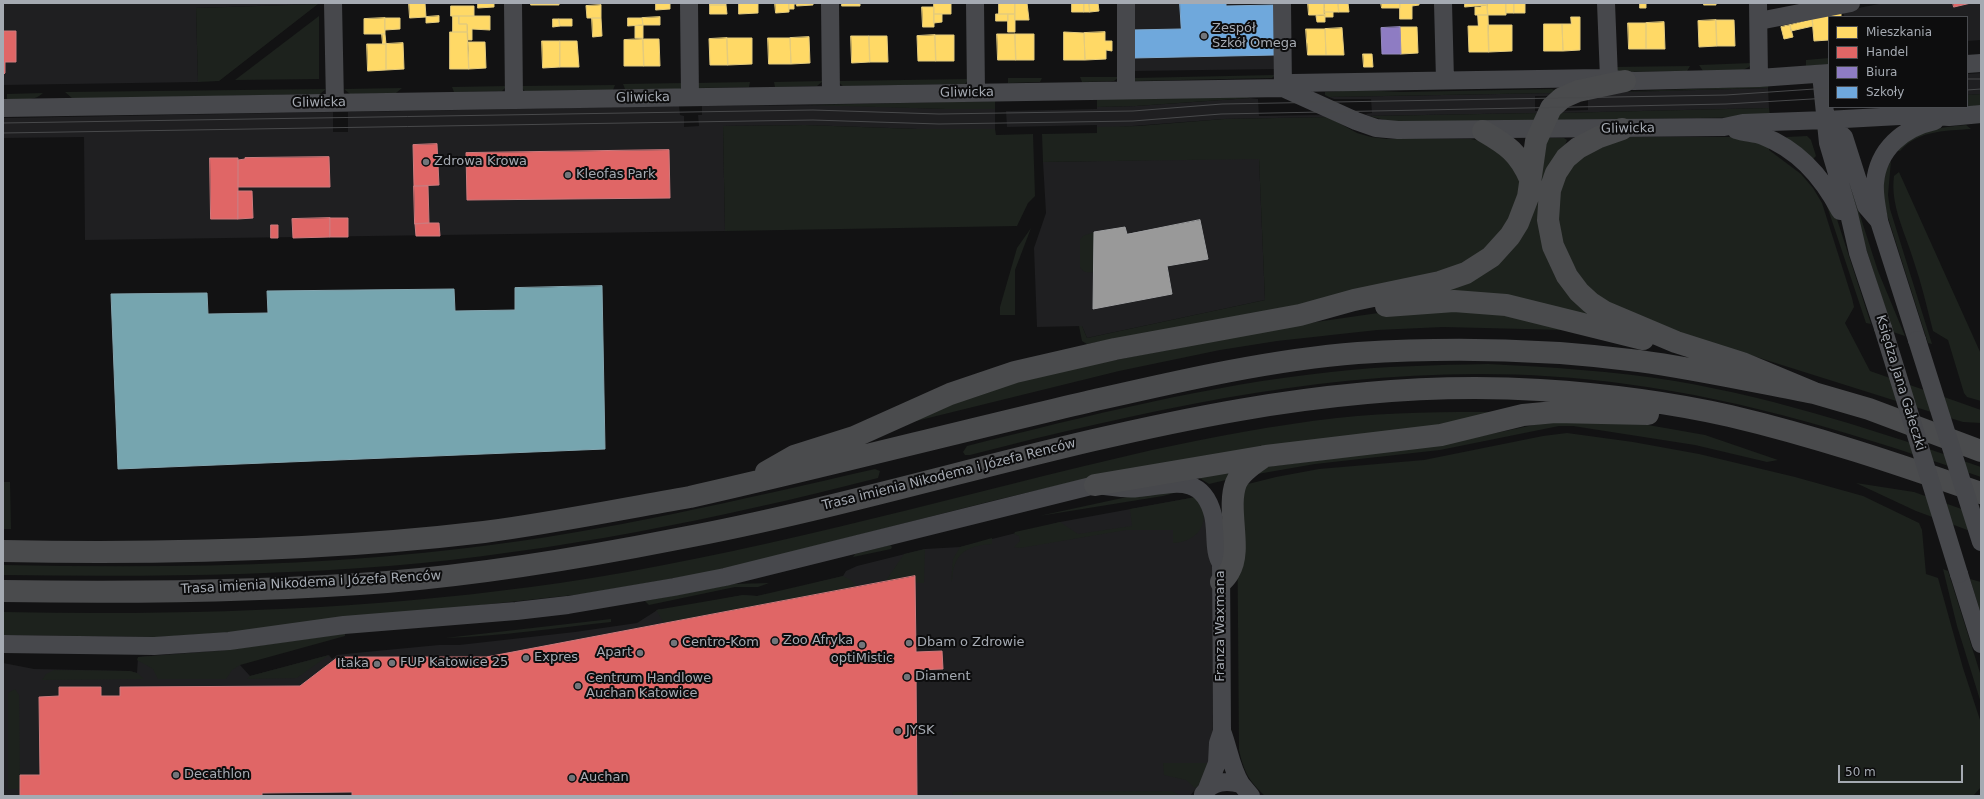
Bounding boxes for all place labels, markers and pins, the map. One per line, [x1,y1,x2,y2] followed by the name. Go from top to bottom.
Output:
[1212,21,1297,52] place label: Zespół Szkół Omega
[1199,31,1209,41] marker: Zespół Szkół Omega
[434,154,527,170] place label: Zdrowa Krowa
[421,157,431,167] marker: Zdrowa Krowa
[576,167,656,183] place label: Kleofas Park
[563,170,573,180] marker: Kleofas Park
[783,633,853,649] place label: Zoo Afryka
[682,635,759,651] place label: Centro-Kom
[917,635,1025,651] place label: Dbam o Zdrowie
[770,636,780,646] marker: Zoo Afryka
[669,638,679,648] marker: Centro-Kom
[904,638,914,648] marker: Dbam o Zdrowie
[857,640,867,650] marker: optiMistic
[596,645,632,661] place label: Apart
[635,648,645,658] marker: Apart
[534,650,578,666] place label: Expres
[831,651,893,667] place label: optiMistic
[521,653,531,663] marker: Expres
[400,655,508,671] place label: FUP Katowice 25
[337,656,369,672] place label: Itaka
[387,658,397,668] marker: FUP Katowice 25
[372,659,382,669] marker: Itaka
[915,669,971,685] place label: Diament
[586,671,711,702] place label: Centrum Handlowe Auchan Katowice
[902,672,912,682] marker: Diament
[573,681,583,691] marker: Centrum Handlowe Auchan Katowice
[906,723,935,739] place label: JYSK
[893,726,903,736] marker: JYSK
[184,767,250,783] place label: Decathlon
[171,770,181,780] marker: Decathlon
[580,770,629,786] place label: Auchan
[567,773,577,783] marker: Auchan

